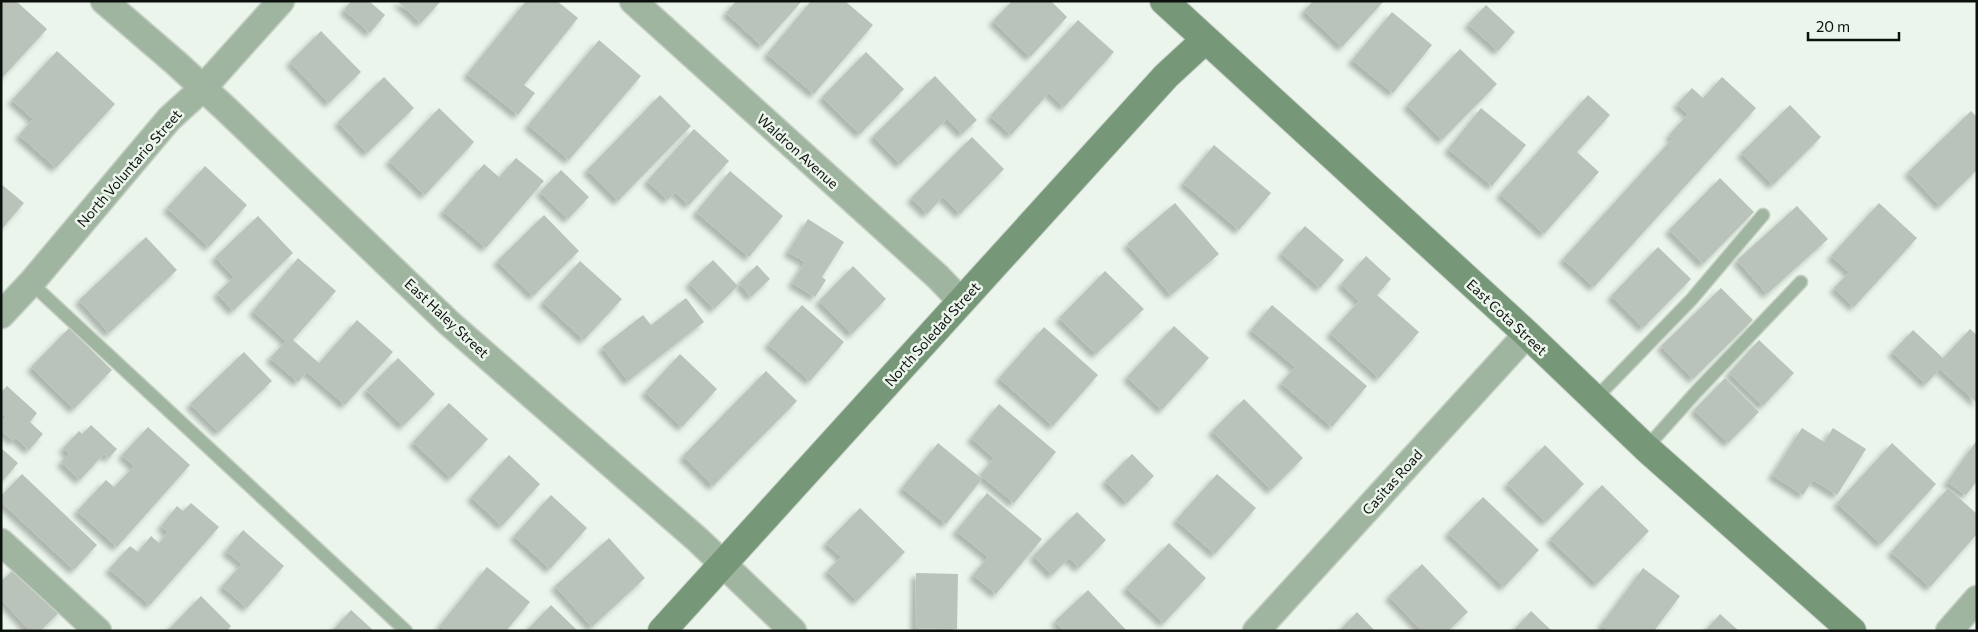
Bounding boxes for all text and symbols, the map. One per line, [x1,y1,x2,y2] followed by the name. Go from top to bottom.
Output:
[1808,10,1899,42] scale bar
[1816,17,1850,35] text: 20 m
[73,106,185,230] street label: North Voluntario Street
[754,110,842,192] street label: Waldron Avenue
[402,275,493,361] street label: East Haley Street
[1463,275,1551,359] street label: East Cota Street
[881,278,983,390] street label: North Soledad Street
[1358,446,1426,518] street label: Casitas Road

